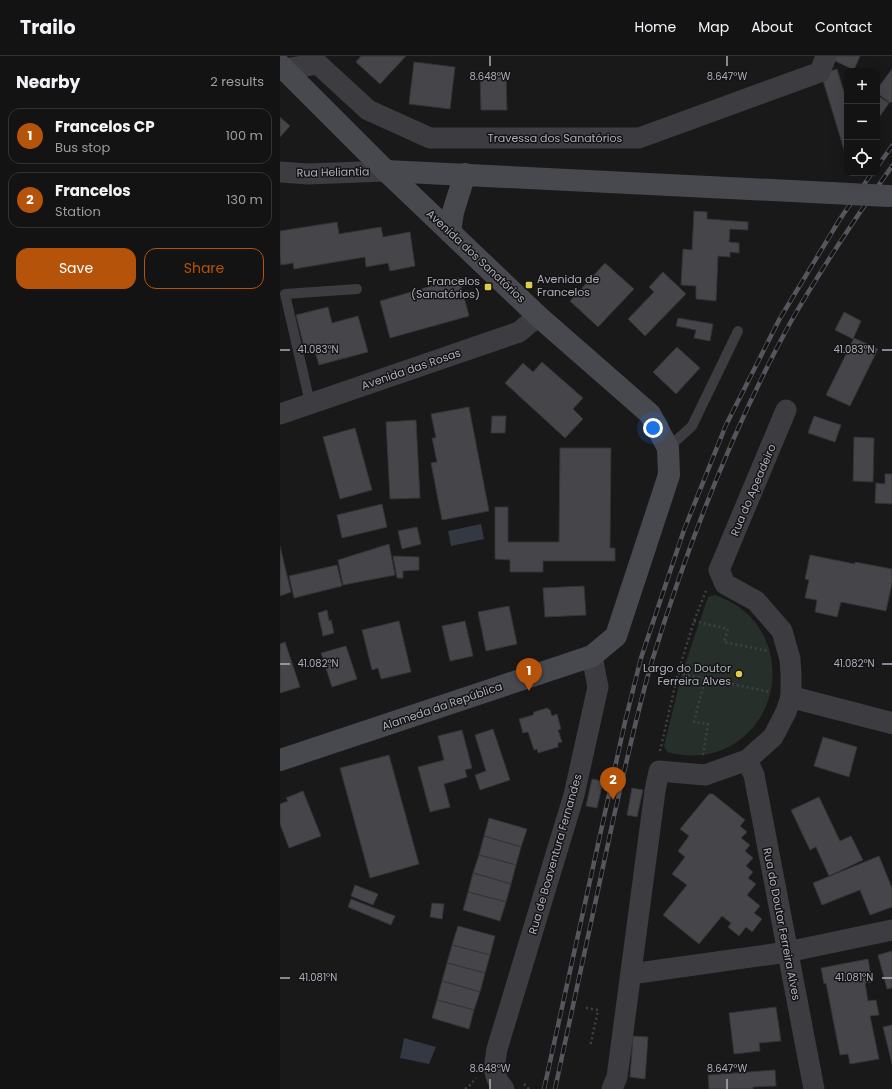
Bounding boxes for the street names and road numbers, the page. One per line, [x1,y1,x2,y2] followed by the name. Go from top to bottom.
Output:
[488,130,623,146] street label: Travessa dos Sanatórios
[297,163,369,181] street label: Rua Heliantia
[423,206,529,306] street label: Avenida dos Sanatórios
[359,344,463,394] street label: Avenida das Rosas
[726,441,780,539] street label: Rua do Apeadeiro
[380,678,504,734] street label: Alameda da República
[524,772,586,936] street label: Rua de Boaventura Fernandes
[759,846,805,1002] street label: Rua do Doutor Ferreira Alves

